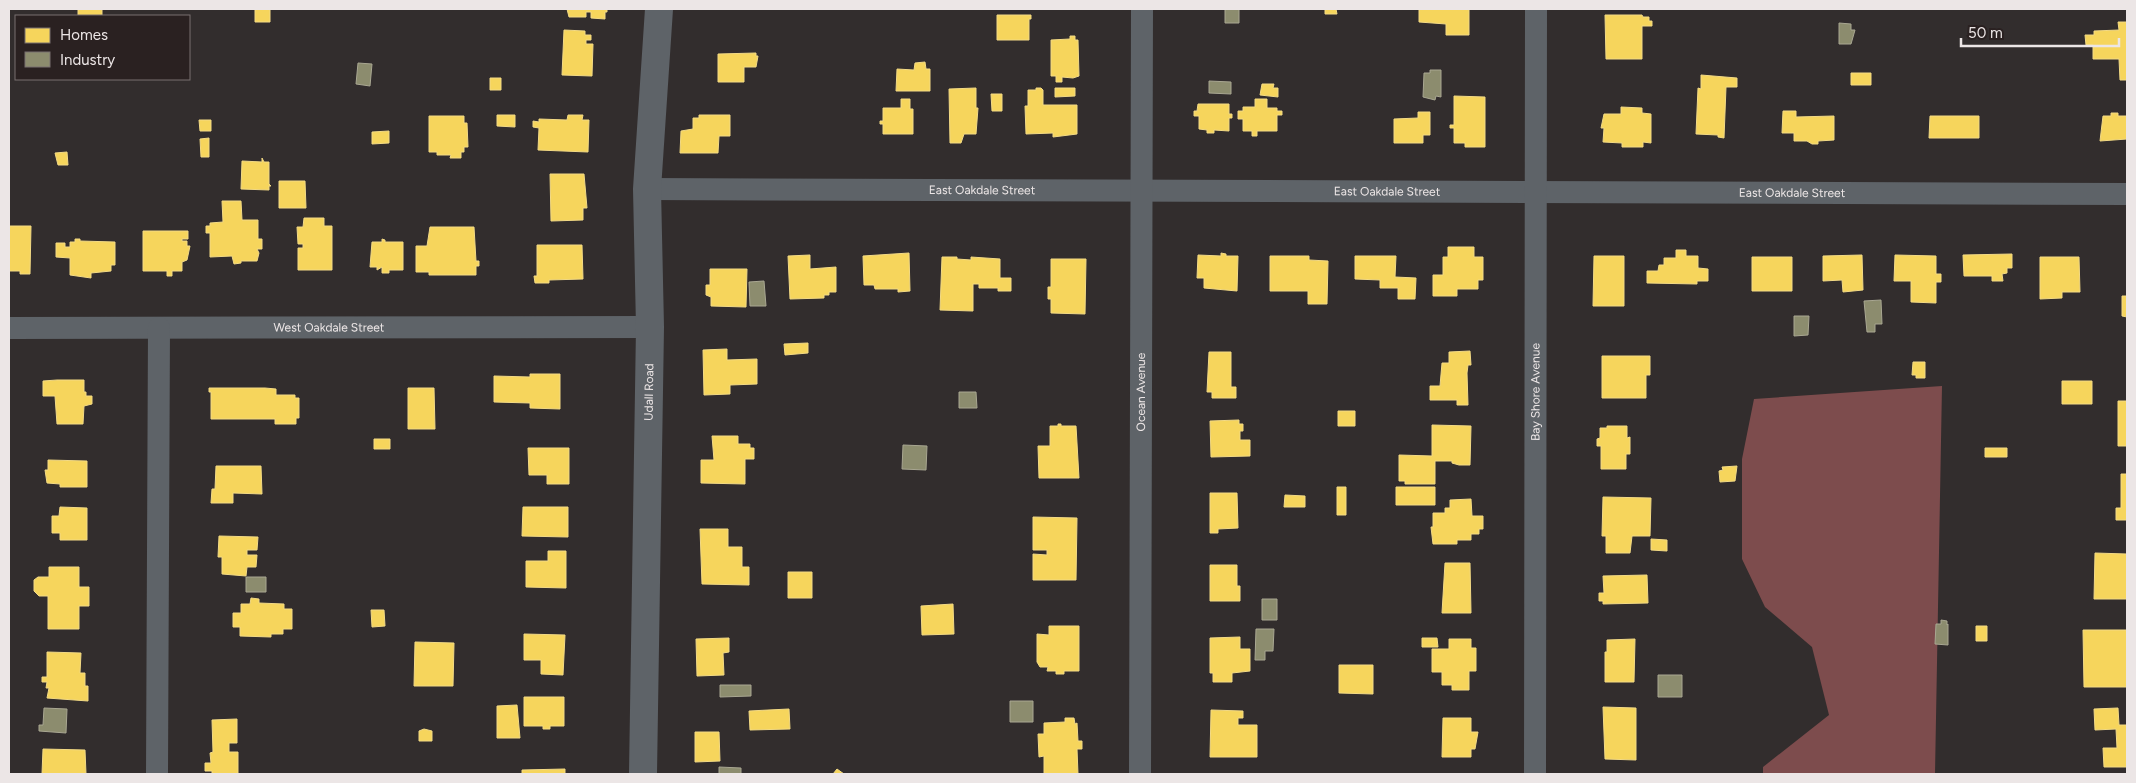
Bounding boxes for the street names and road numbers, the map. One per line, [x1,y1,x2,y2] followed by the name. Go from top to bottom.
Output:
[929,183,1036,197] street label: East Oakdale Street
[1334,184,1441,199] street label: East Oakdale Street
[1739,186,1846,200] street label: East Oakdale Street
[274,320,385,335] street label: West Oakdale Street
[1528,343,1543,441] street label: Bay Shore Avenue
[1134,352,1148,431] street label: Ocean Avenue
[642,363,656,421] street label: Udall Road

